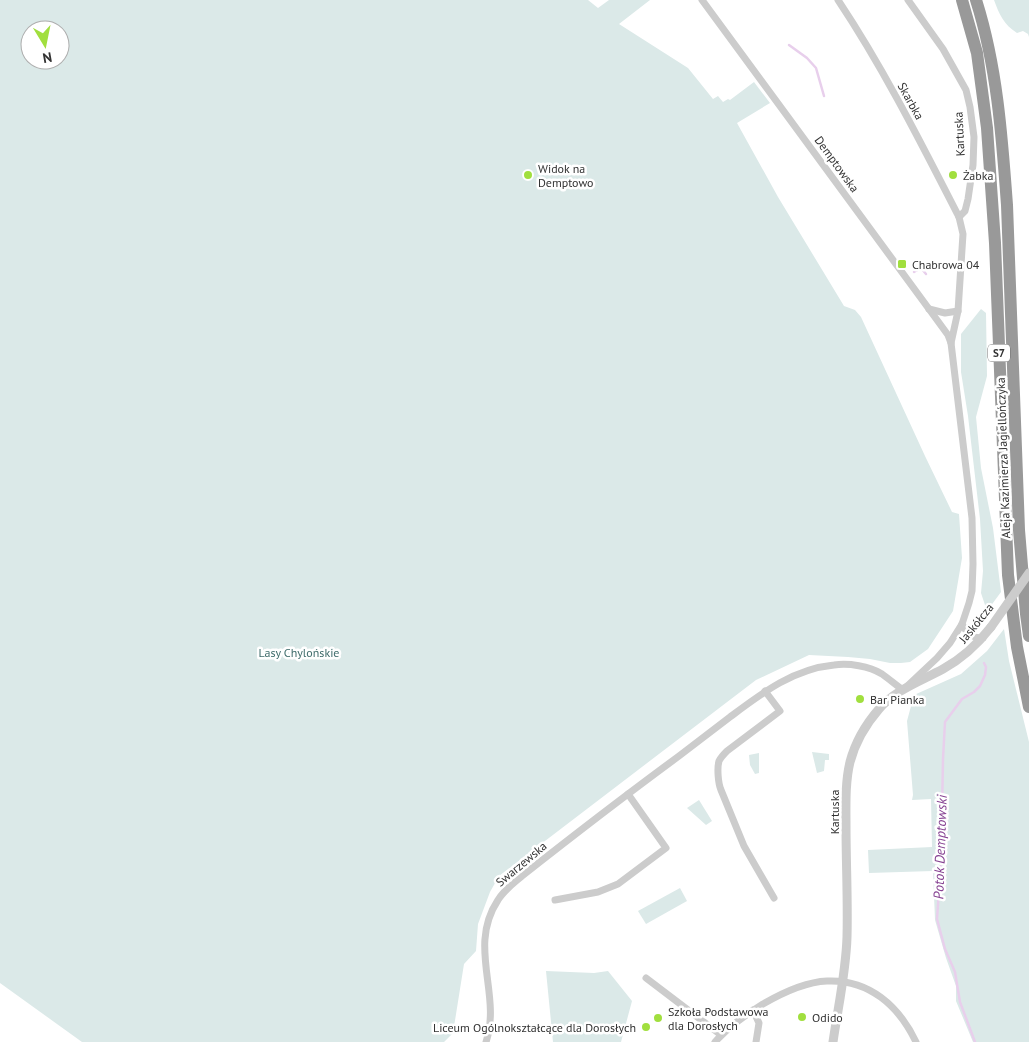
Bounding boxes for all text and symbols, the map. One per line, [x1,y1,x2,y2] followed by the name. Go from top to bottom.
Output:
[20,20,70,70] north arrow
[41,48,53,67] text: N
[895,80,927,122] street label: Skarbka
[950,111,968,157] street label: Kartuska
[812,133,862,195] street label: Demptowska
[538,161,594,190] place label: Widok na Demptowo
[963,168,993,183] place label: Żabka
[522,169,534,181] marker: Widok na Demptowo
[947,169,959,181] marker: Żabka
[912,257,980,272] place label: Chabrowa 04
[896,258,908,270] marker: Chabrowa 04
[988,344,1010,362] road number: S7
[993,377,1013,539] street label: Aleja Kazimierza Jagiellończyka
[955,600,997,647] street label: Jaskółcza
[259,645,339,660] park label: Lasy Chylońskie
[870,692,924,707] place label: Bar Pianka
[854,693,866,705] marker: Bar Pianka
[827,790,842,834] street label: Kartuska
[929,794,951,900] water label: Potok Demptowski
[492,838,550,890] street label: Swarzewska
[668,1004,768,1033] place label: Szkoła Podstawowa dla Dorosłych
[812,1010,843,1025] place label: Odido
[796,1011,808,1023] marker: Odido
[652,1012,664,1024] marker: Szkoła Podstawowa dla Dorosłych
[433,1020,636,1035] place label: Liceum Ogólnokształcące dla Dorosłych
[640,1021,652,1033] marker: Liceum Ogólnokształcące dla Dorosłych

